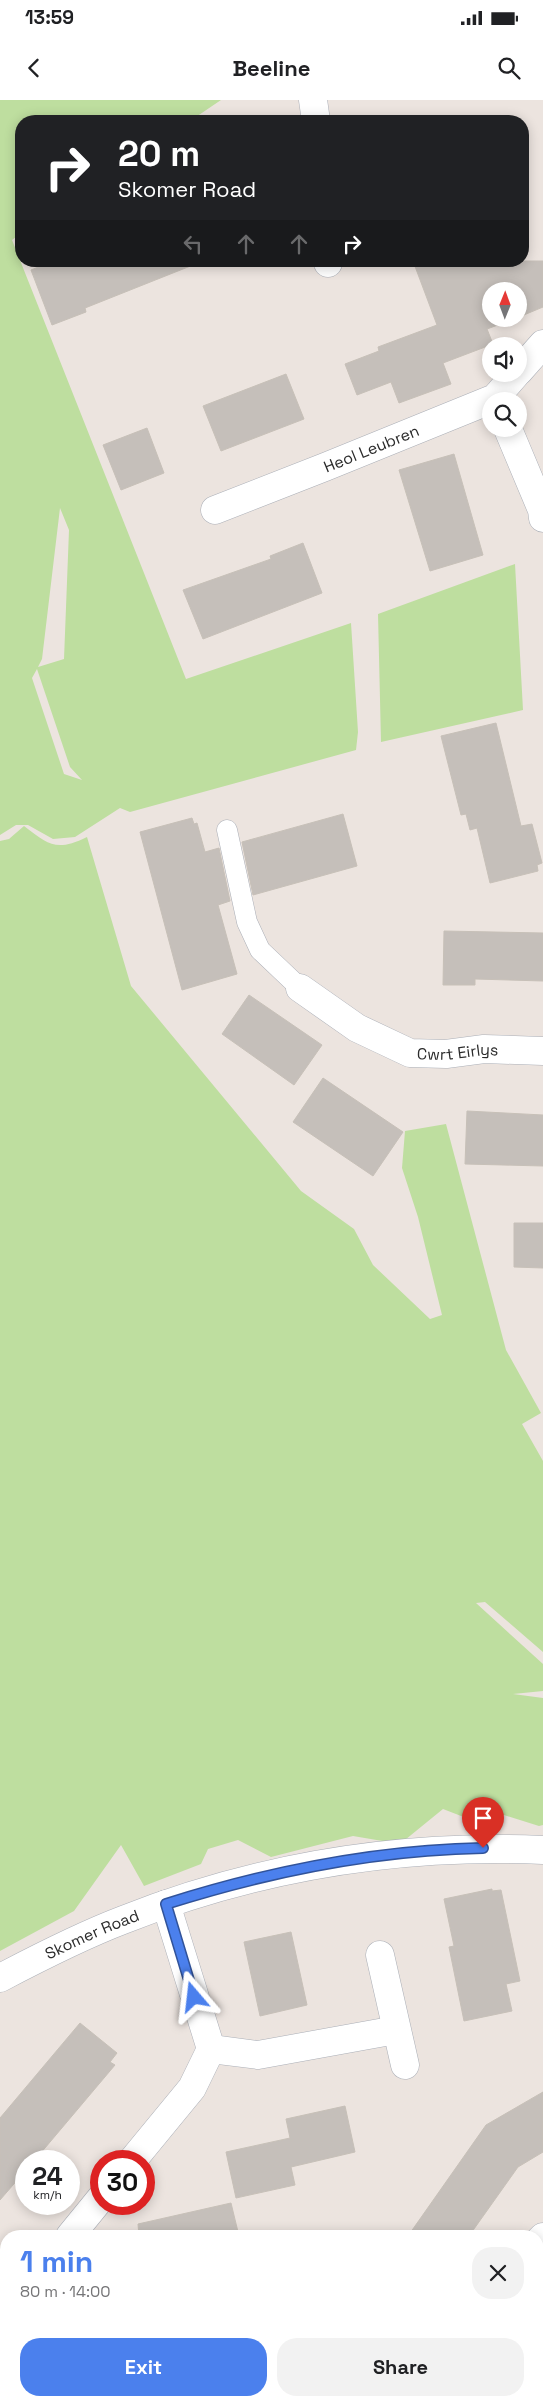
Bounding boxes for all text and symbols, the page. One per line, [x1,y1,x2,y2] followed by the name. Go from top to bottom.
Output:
[25,5,74,30] text: 13:59
[20,54,48,82] icon: back
[233,54,310,82] text: Beeline
[495,54,523,82] icon: search
[118,132,200,176] text: 20 m
[35,135,100,200] icon: right
[118,175,256,203] text: Skomer Road
[179,230,207,258] icon: left
[232,230,260,258] icon: ahead
[285,230,313,258] icon: ahead
[338,230,366,258] icon: right
[482,282,528,328] north arrow
[482,282,527,437] map controls
[482,337,527,382] button: sound
[482,392,527,437] button: search
[320,419,422,477] street label: Heol Leubren
[417,1038,499,1064] street label: Cwrt Eirlys
[462,1797,504,1848] pin
[469,1804,497,1832] icon: arrive
[41,1904,142,1964] street label: Skomer Road
[167,1970,219,2022] position arrow
[90,2150,155,2215] speed limit sign: 30
[32,2160,63,2192] text: 24
[33,2187,62,2203] text: km/h
[20,2242,93,2281] text: 1 min
[472,2247,524,2299] button: close
[20,2281,111,2302] text: 80 m · 14:00
[20,2338,267,2396] button: Exit
[277,2338,524,2396] button: Share

